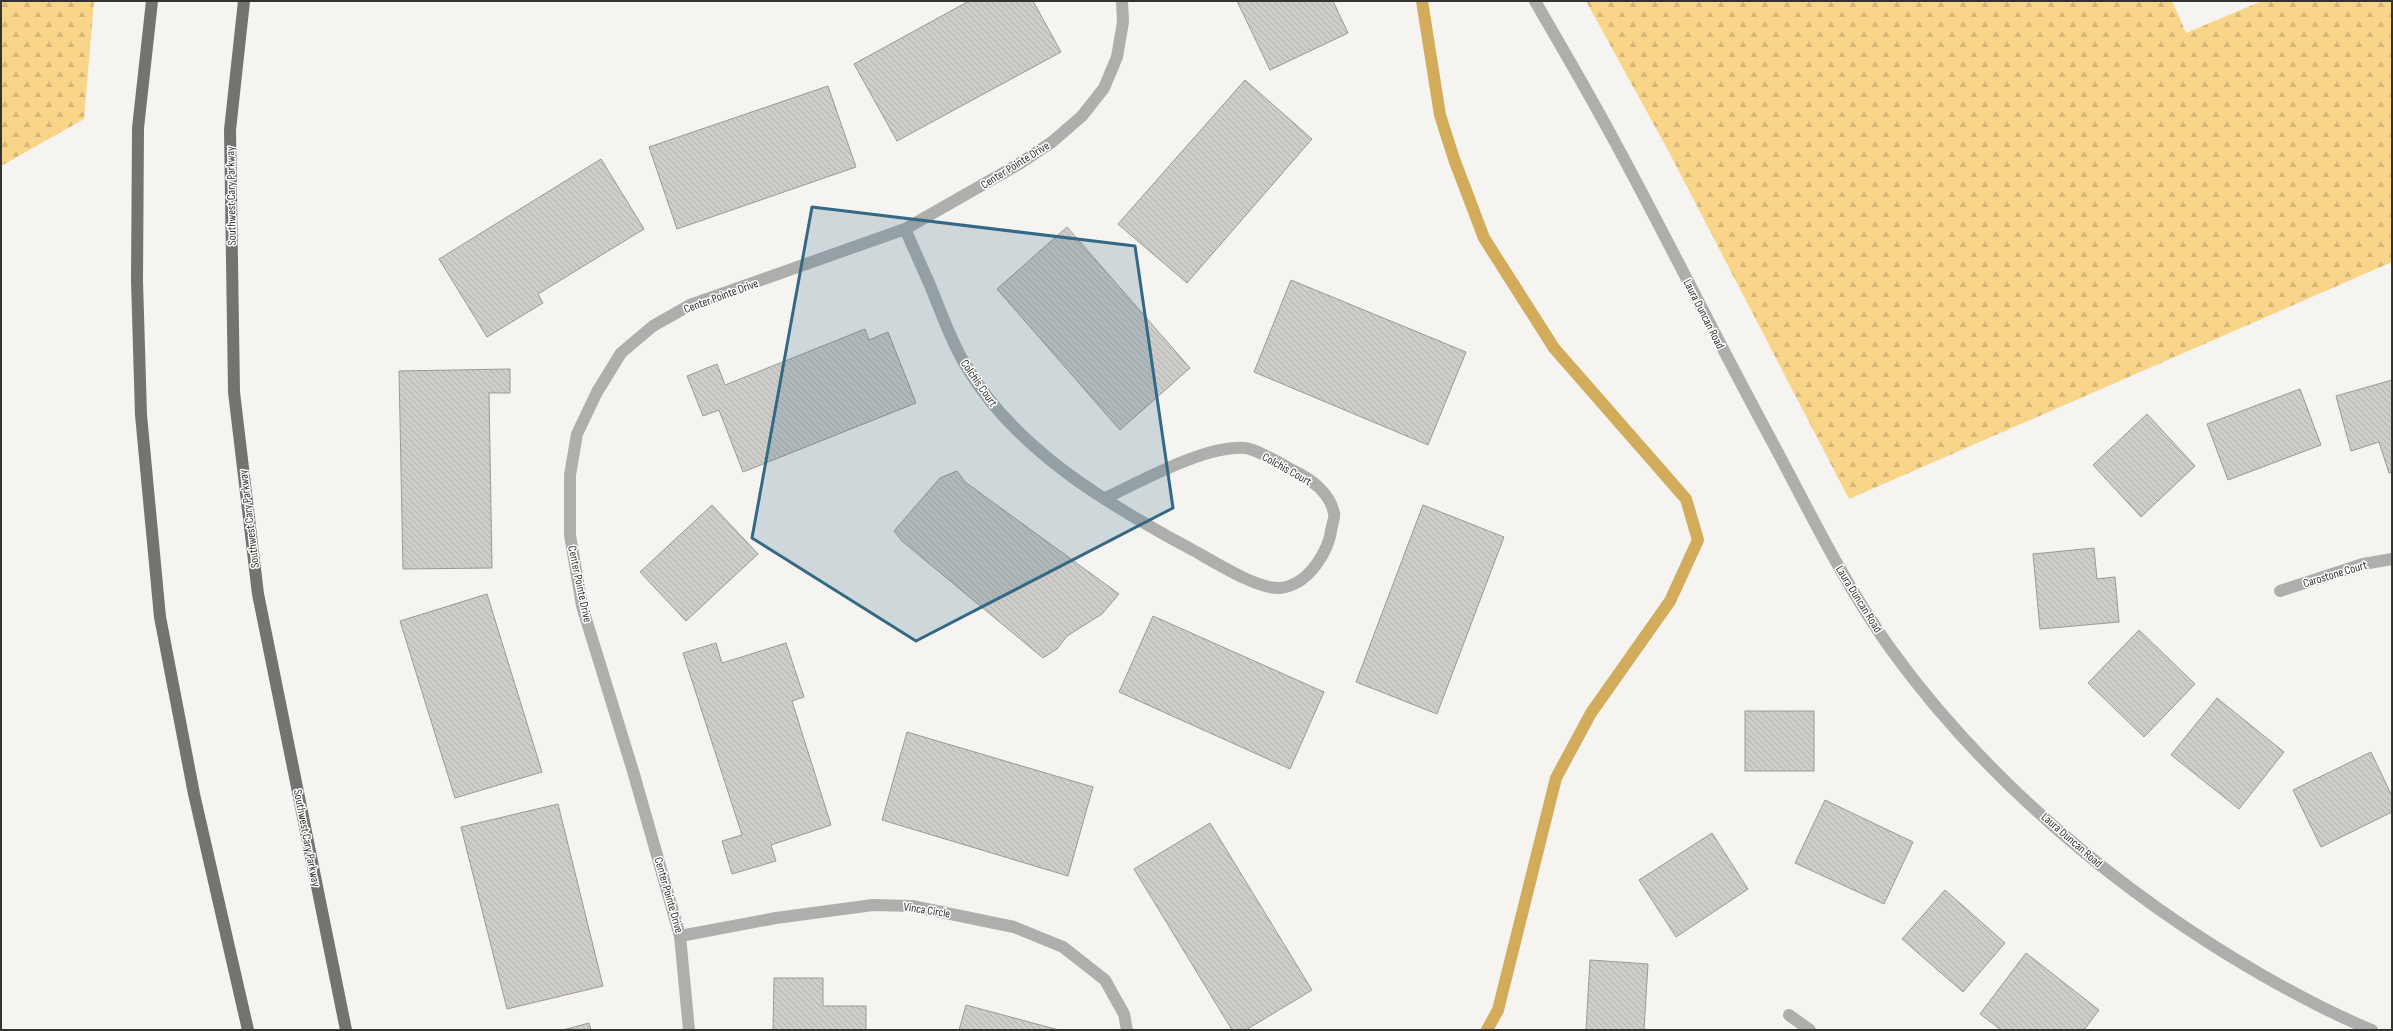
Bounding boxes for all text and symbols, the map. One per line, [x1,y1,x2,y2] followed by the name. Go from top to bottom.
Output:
[978,138,1053,193] street label: Center Pointe Drive
[223,146,240,246] street label: Southwest Cary Parkway
[682,276,761,317] street label: Center Pointe Drive
[1680,277,1728,352] street label: Laura Duncan Road
[957,357,1000,410] street label: Colchis Court
[1259,450,1314,489] street label: Colchis Court
[236,469,263,569] street label: Southwest Cary Parkway
[564,544,595,624] street label: Center Pointe Drive
[2301,558,2369,591] street label: Carostone Court
[1832,563,1885,636] street label: Laura Duncan Road
[290,788,323,888] street label: Southwest Cary Parkway
[2038,810,2105,871] street label: Laura Duncan Road
[651,855,687,935] street label: Center Pointe Drive
[902,899,952,922] street label: Vinca Circle

